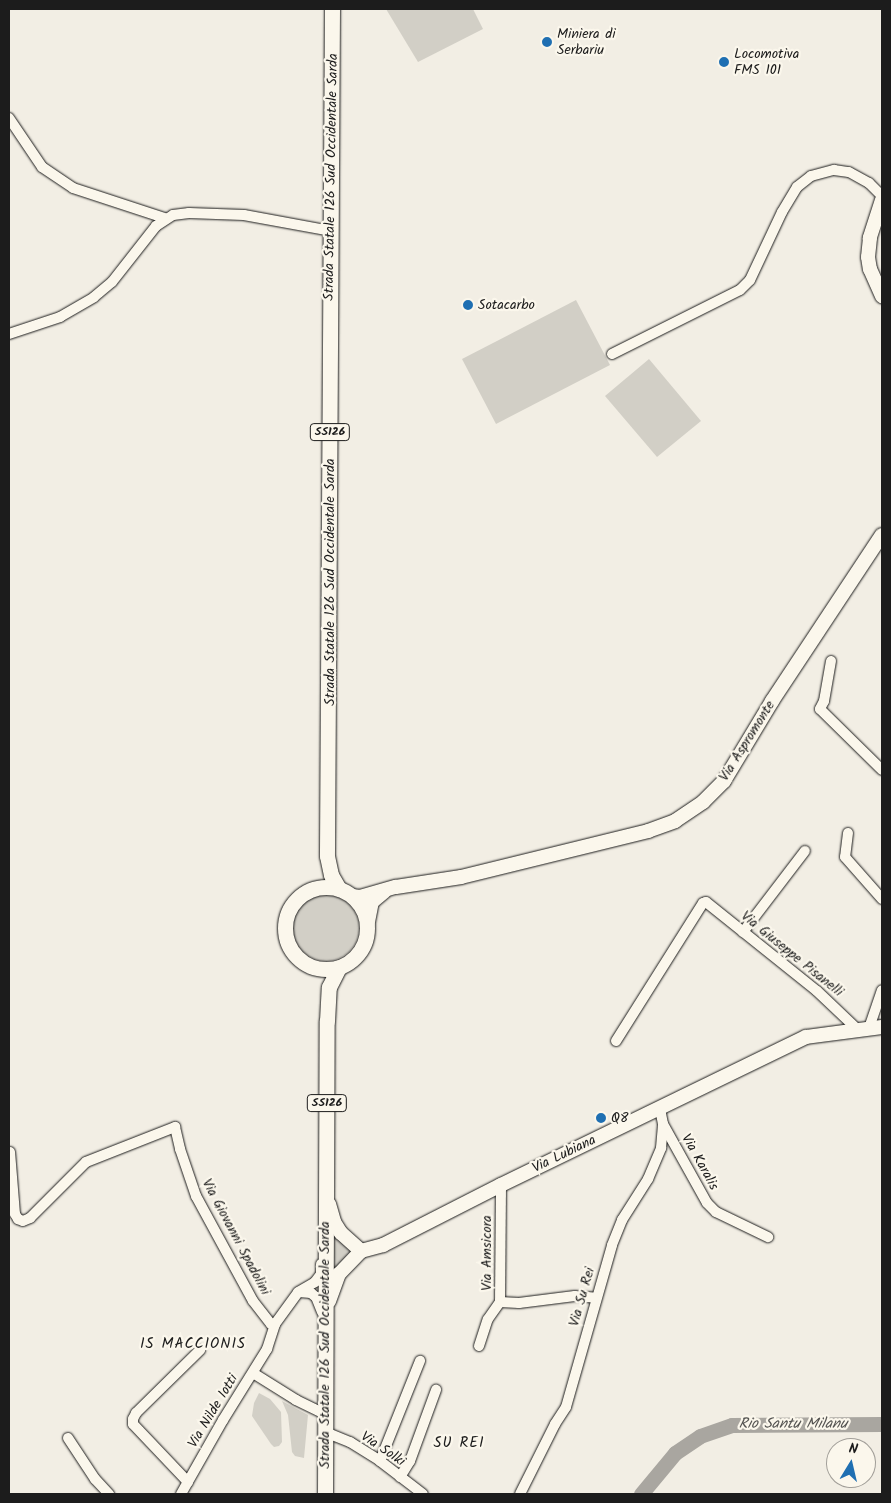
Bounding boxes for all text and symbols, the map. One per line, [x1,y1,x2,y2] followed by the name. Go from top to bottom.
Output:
[557,26,616,58] place label: Miniera di Serbariu
[541,36,553,48] marker: Miniera di Serbariu
[734,46,799,78] place label: Locomotiva FMS 101
[320,53,342,301] street label: Strada Statale 126 Sud Occidentale Sarda
[718,56,730,68] marker: Locomotiva FMS 101
[478,297,535,313] place label: Sotacarbo
[462,299,474,311] marker: Sotacarbo
[309,422,351,442] road number: SS126
[322,458,338,706] street label: Strada Statale 126 Sud Occidentale Sarda
[716,698,778,784] street label: Via Aspromonte
[738,908,846,1000] street label: Via Giuseppe Pisanelli
[306,1094,348,1112] road number: SS126
[611,1110,628,1126] place label: Q8
[595,1112,607,1124] marker: Q8
[529,1131,599,1177] street label: Via Lubiana
[678,1131,722,1193] street label: Via Karalis
[198,1176,274,1298] street label: Via Giovanni Spadolini
[479,1215,495,1291] street label: Via Amsicora
[317,1221,333,1469] street label: Strada Statale 126 Sud Occidentale Sarda
[566,1266,598,1328] street label: Via Su Rei
[138,1336,248,1354] district label: IS MACCIONIS
[184,1371,242,1451] street label: Via Nilde Iotti
[739,1416,847,1434] water label: Rio Santu Milanu
[358,1428,408,1470] street label: Via Solki
[433,1435,485,1453] district label: SU REI
[826,1438,876,1488] north arrow
[847,1438,859,1461] text: N

